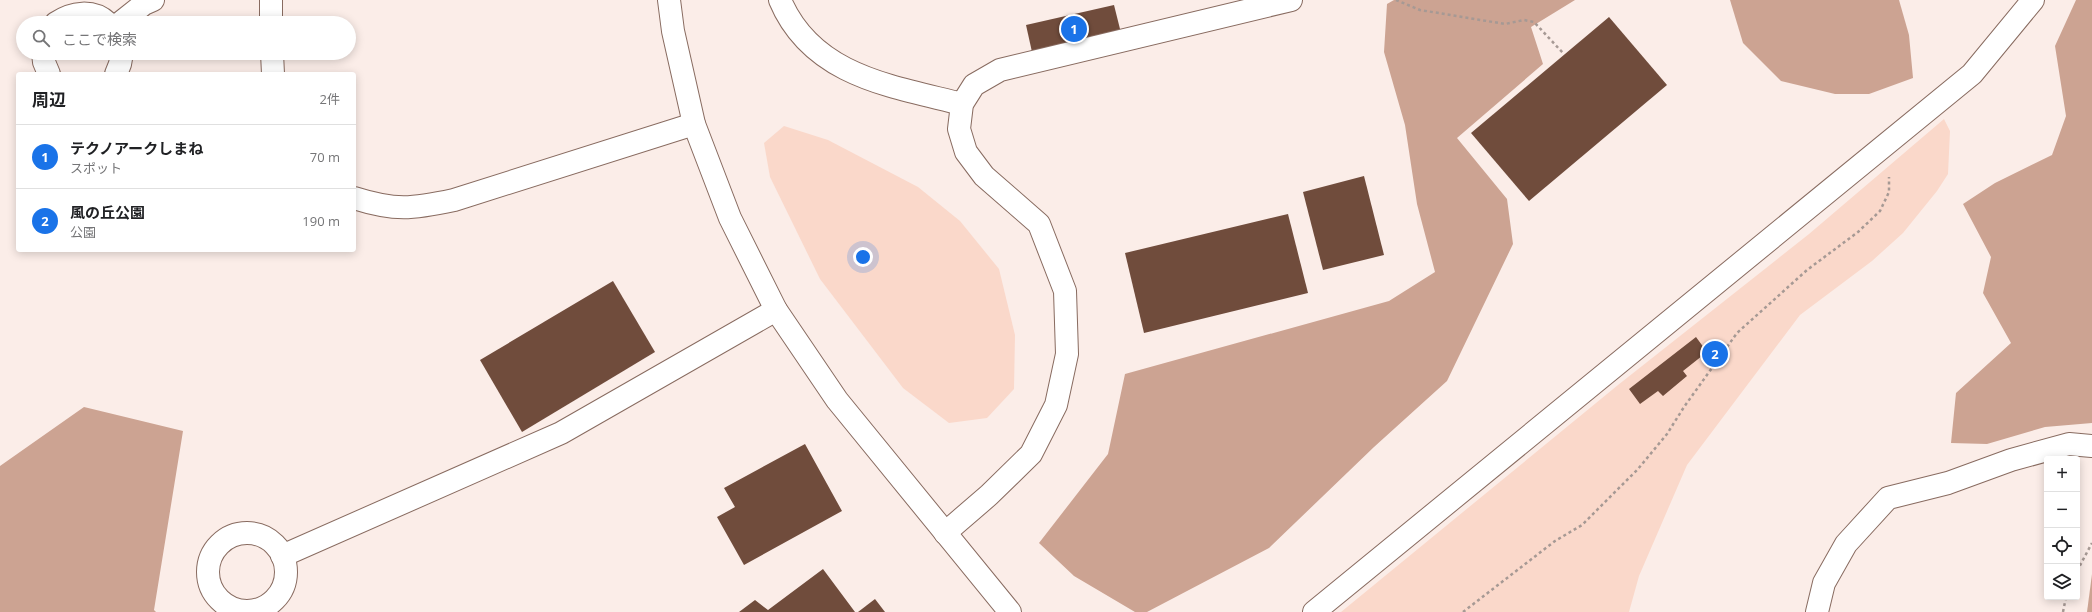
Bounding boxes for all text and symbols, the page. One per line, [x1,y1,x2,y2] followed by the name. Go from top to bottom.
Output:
[1061,14,1087,44] pin: 1
[16,16,356,60] search box
[30,27,52,49] icon: search
[62,29,137,49] text: ここで検索
[32,88,66,111] text: 周辺
[320,90,340,108] text: 2件
[70,138,203,158] text: テクノアークしまね
[41,148,49,166] text: 1
[310,148,340,166] text: 70 m
[70,159,122,177] text: スポット
[70,202,145,222] text: 風の丘公園
[41,212,49,230] text: 2
[302,212,340,230] text: 190 m
[70,223,96,241] text: 公園
[853,247,873,267] your location
[1702,339,1728,369] pin: 2
[2044,456,2080,600] map controls
[2044,456,2080,492] button: +
[2044,492,2080,528] button: −
[2044,528,2080,564] button: locate
[2044,564,2080,600] button: layers

